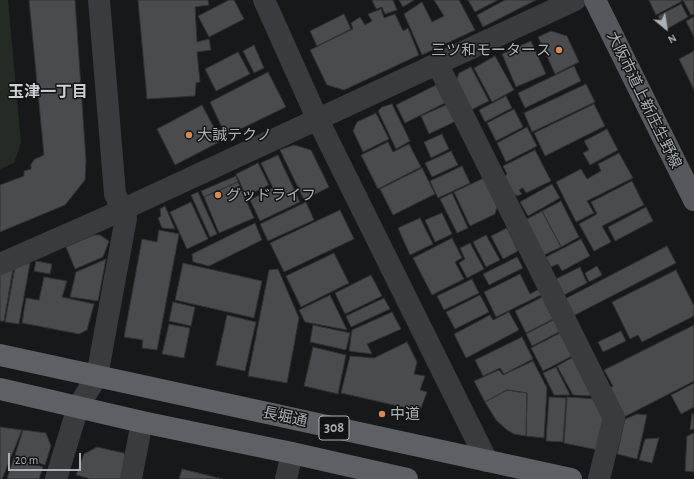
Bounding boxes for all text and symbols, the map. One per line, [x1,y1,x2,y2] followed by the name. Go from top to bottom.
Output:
[646,8,686,48] north arrow
[603,29,685,171] street label: 大阪市道上新庄生野線
[666,32,678,46] text: N
[431,41,551,59] place label: 三ツ和モータース
[554,45,564,55] marker: 三ツ和モータース
[8,82,88,102] district label: 玉津一丁目
[197,126,272,144] place label: 大誠テクノ
[184,130,194,140] marker: 大誠テクノ
[226,186,316,204] place label: グッドライフ
[213,190,223,200] marker: グッドライフ
[261,404,309,430] street label: 長堀通
[390,405,420,423] place label: 中道
[377,409,387,419] marker: 中道
[319,416,349,440] road number: 308
[10,445,83,471] scale bar
[15,454,38,466] text: 20 m

